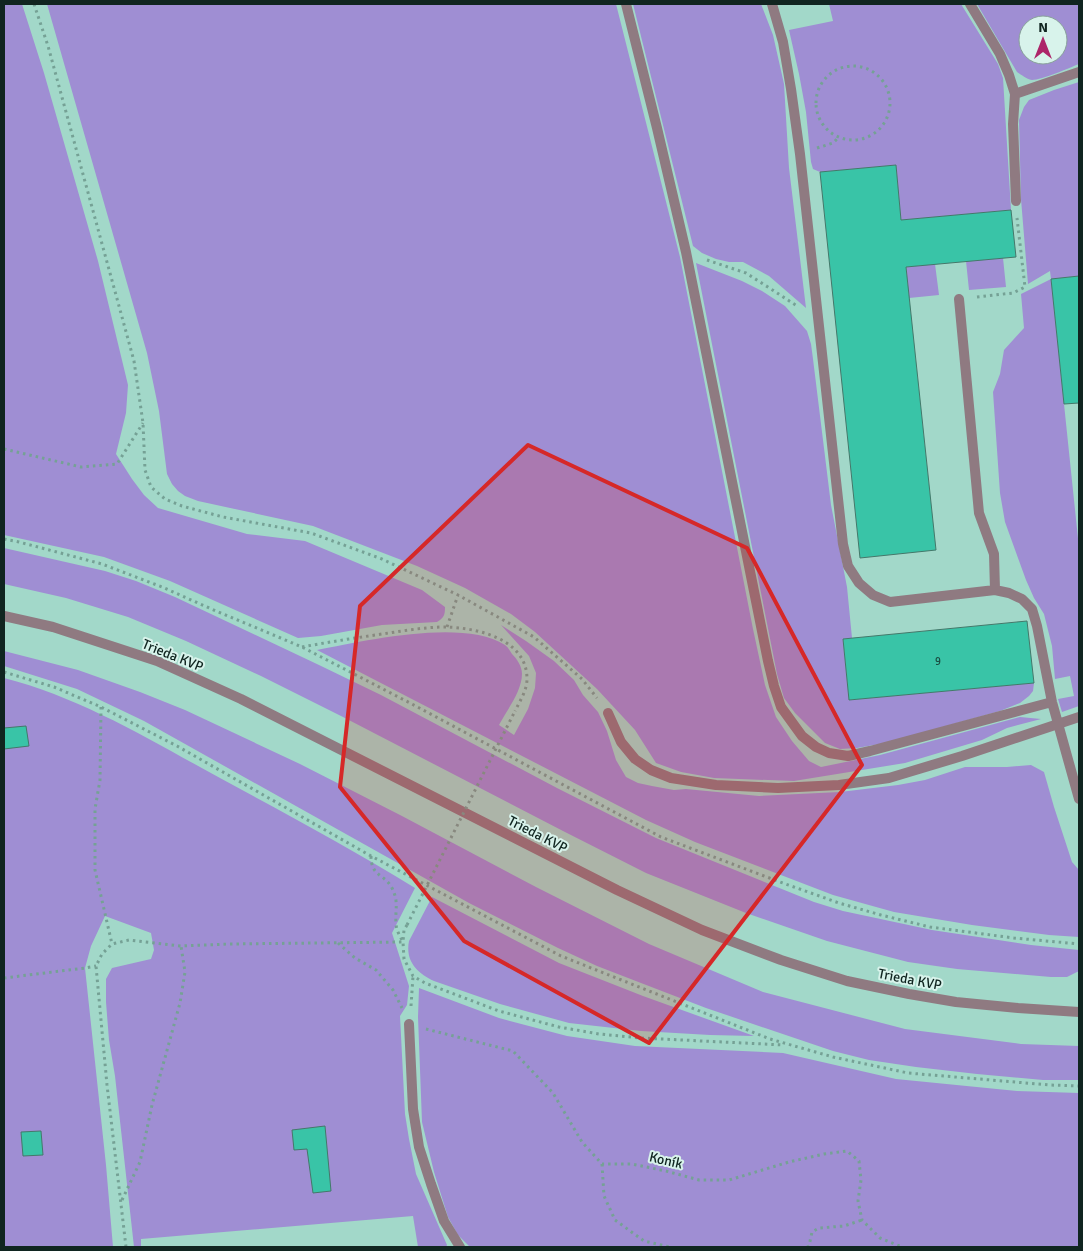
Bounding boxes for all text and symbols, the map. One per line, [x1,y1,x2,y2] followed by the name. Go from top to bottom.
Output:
[1018,15,1068,65] north arrow
[1038,19,1048,36] text: N
[140,636,206,675] street label: Trieda KVP
[935,655,941,668] house number: 9
[505,812,570,857] street label: Trieda KVP
[877,965,943,994] street label: Trieda KVP
[647,1148,684,1173] street label: Koník

